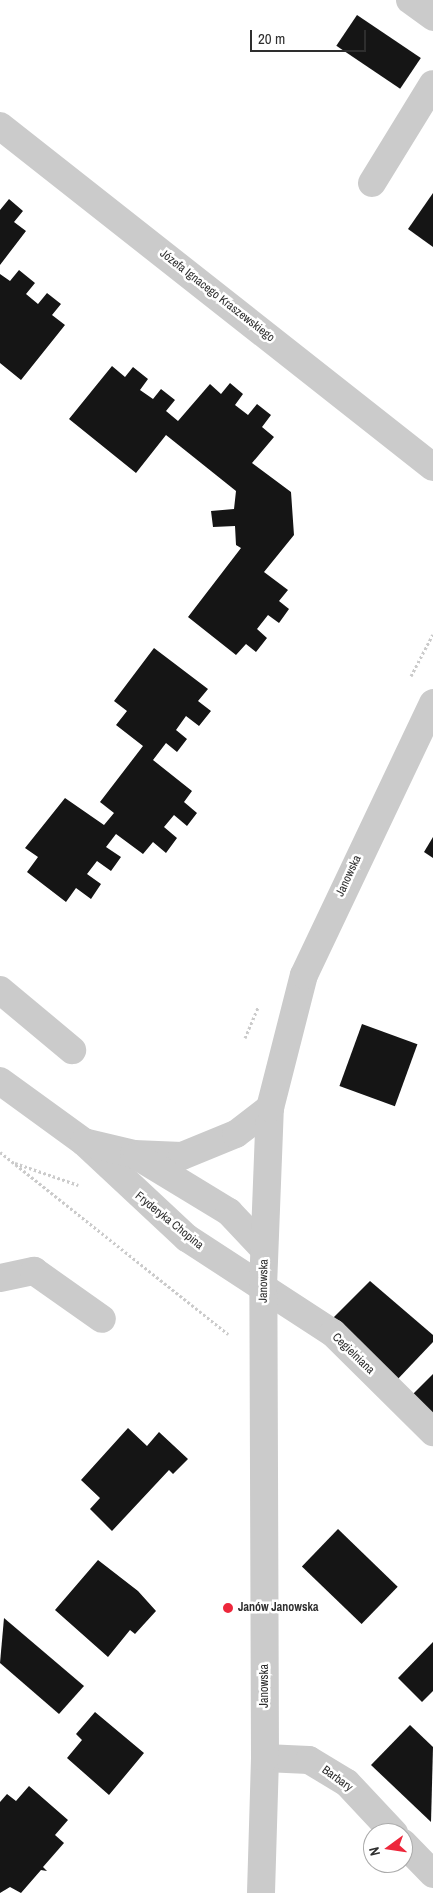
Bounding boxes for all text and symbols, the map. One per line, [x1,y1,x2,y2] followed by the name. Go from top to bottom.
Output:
[253,20,369,52] scale bar
[258,28,285,49] text: 20 m
[157,247,277,345] street label: Józefa Ignacego Kraszewskiego
[333,853,365,899] street label: Janowska
[132,1189,206,1253] street label: Fryderyka Chopina
[256,1259,272,1303] street label: Janowska
[329,1330,377,1378] street label: Cegielniana
[238,1601,318,1615] place label: Janów Janowska
[222,1602,234,1614] marker: Janów Janowska
[258,1664,272,1708] street label: Janowska
[319,1763,355,1795] street label: Barbary
[363,1823,413,1873] north arrow
[365,1845,384,1858] text: N

